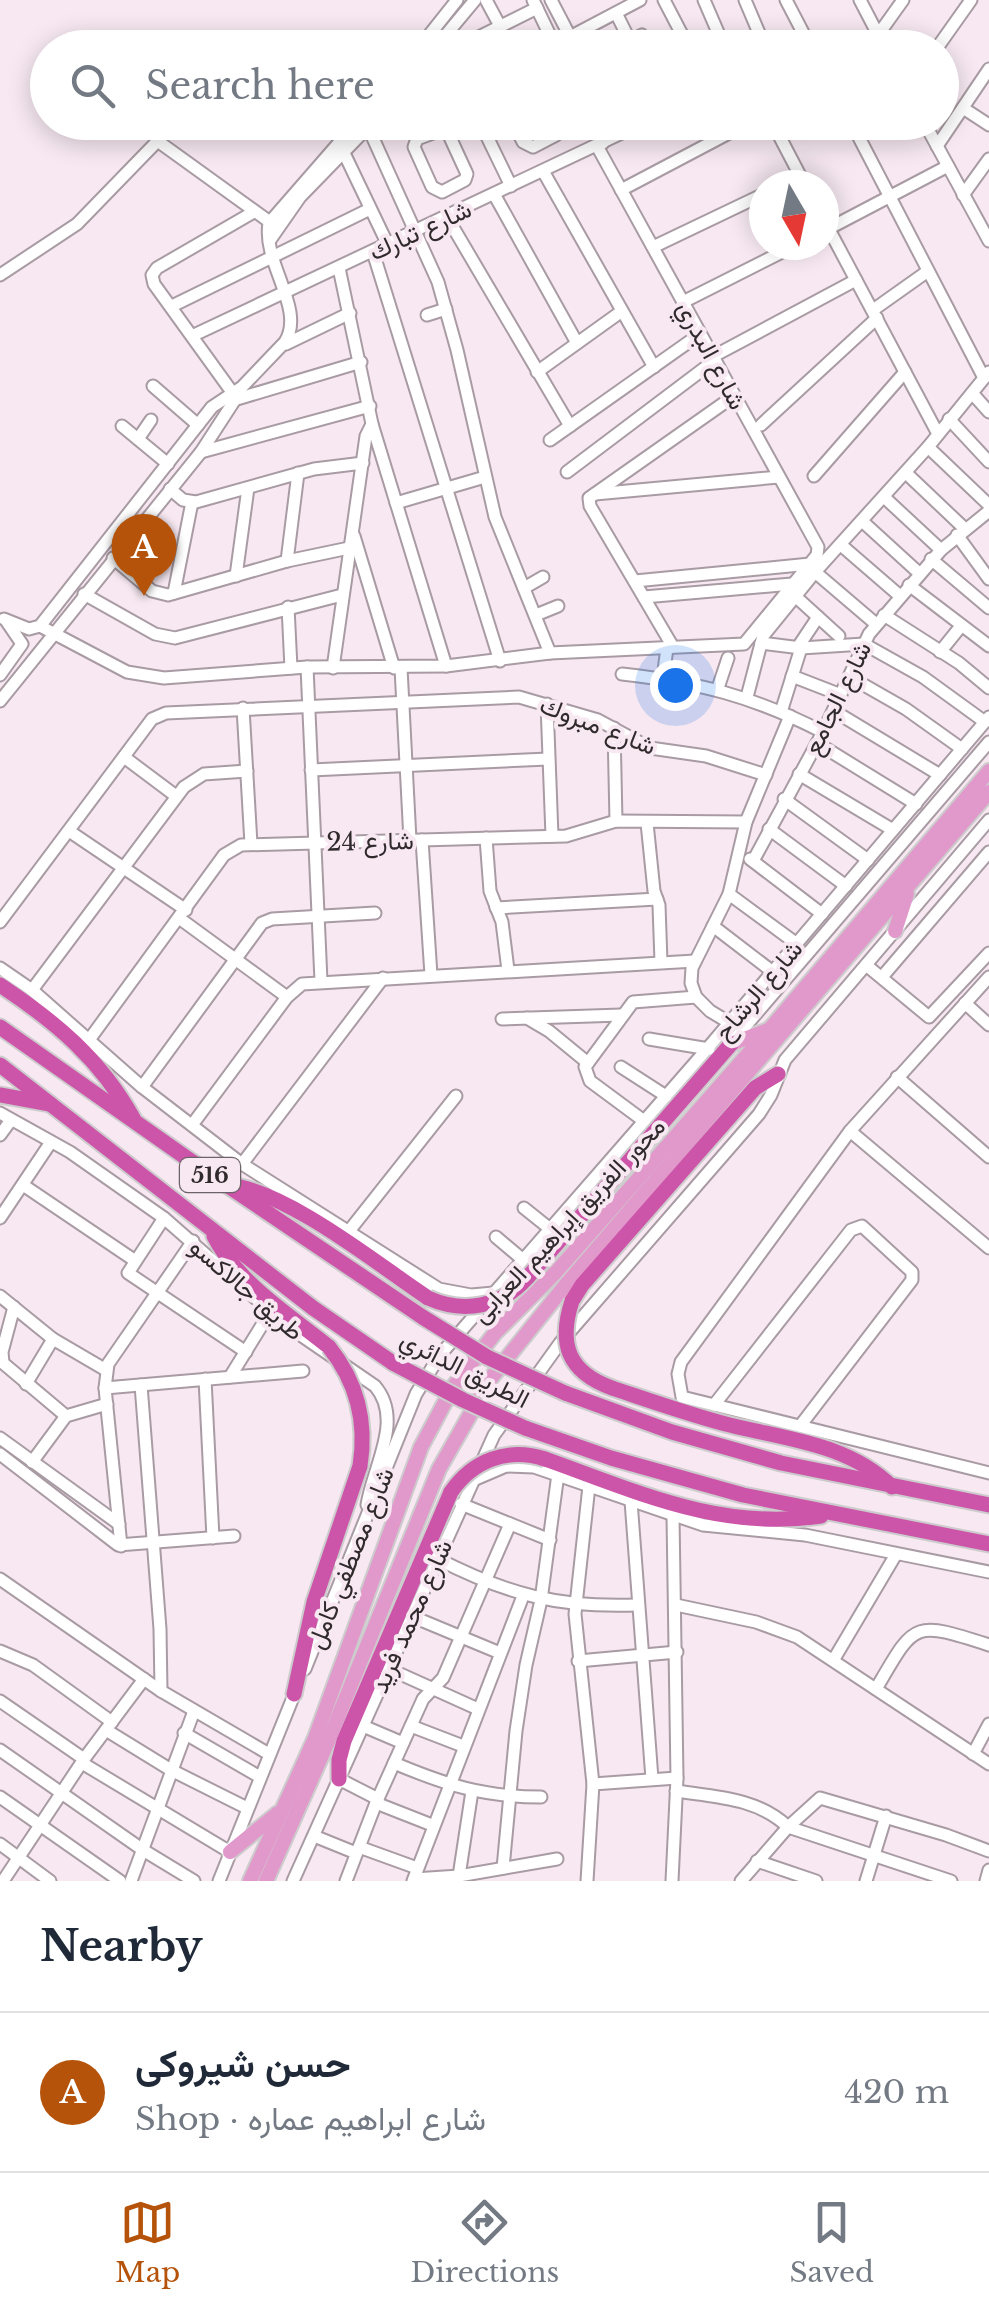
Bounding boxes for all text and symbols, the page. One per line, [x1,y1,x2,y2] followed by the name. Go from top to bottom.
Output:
[30,30,959,140] search box
[65,58,120,113] icon: search
[145,62,375,109] text: Search here
[749,170,839,260] north arrow
[364,193,477,268] street label: شارع تبارك
[666,296,753,417] street label: شارع البدري
[112,514,176,596] pin: A
[797,636,880,761] street label: شارع الجامع
[650,660,701,711] your location
[535,689,660,763] street label: شارع مبروك
[326,825,414,859] street label: شارع 24
[708,934,810,1047] street label: شارع الرشاح
[465,1111,672,1330] street label: محور الفريق إبراهيم العرابى
[180,1158,240,1192] road number: 516
[183,1231,310,1347] street label: طريق جالاكسو
[393,1324,535,1420] street label: الطريق الدائري
[300,1463,406,1655] street label: شارع مصطفي كامل
[364,1535,460,1698] street label: شارع محمد فريد
[40,1920,203,1972] text: Nearby
[135,2040,351,2087] text: حسن شيروكى
[60,2072,85,2112] text: A
[844,2072,949,2112] text: 420 m
[135,2099,486,2139] text: Shop · شارع ابراهيم عماره
[115,2195,180,2290] tab: Map
[410,2195,559,2290] tab: Directions
[789,2195,874,2290] tab: Saved

